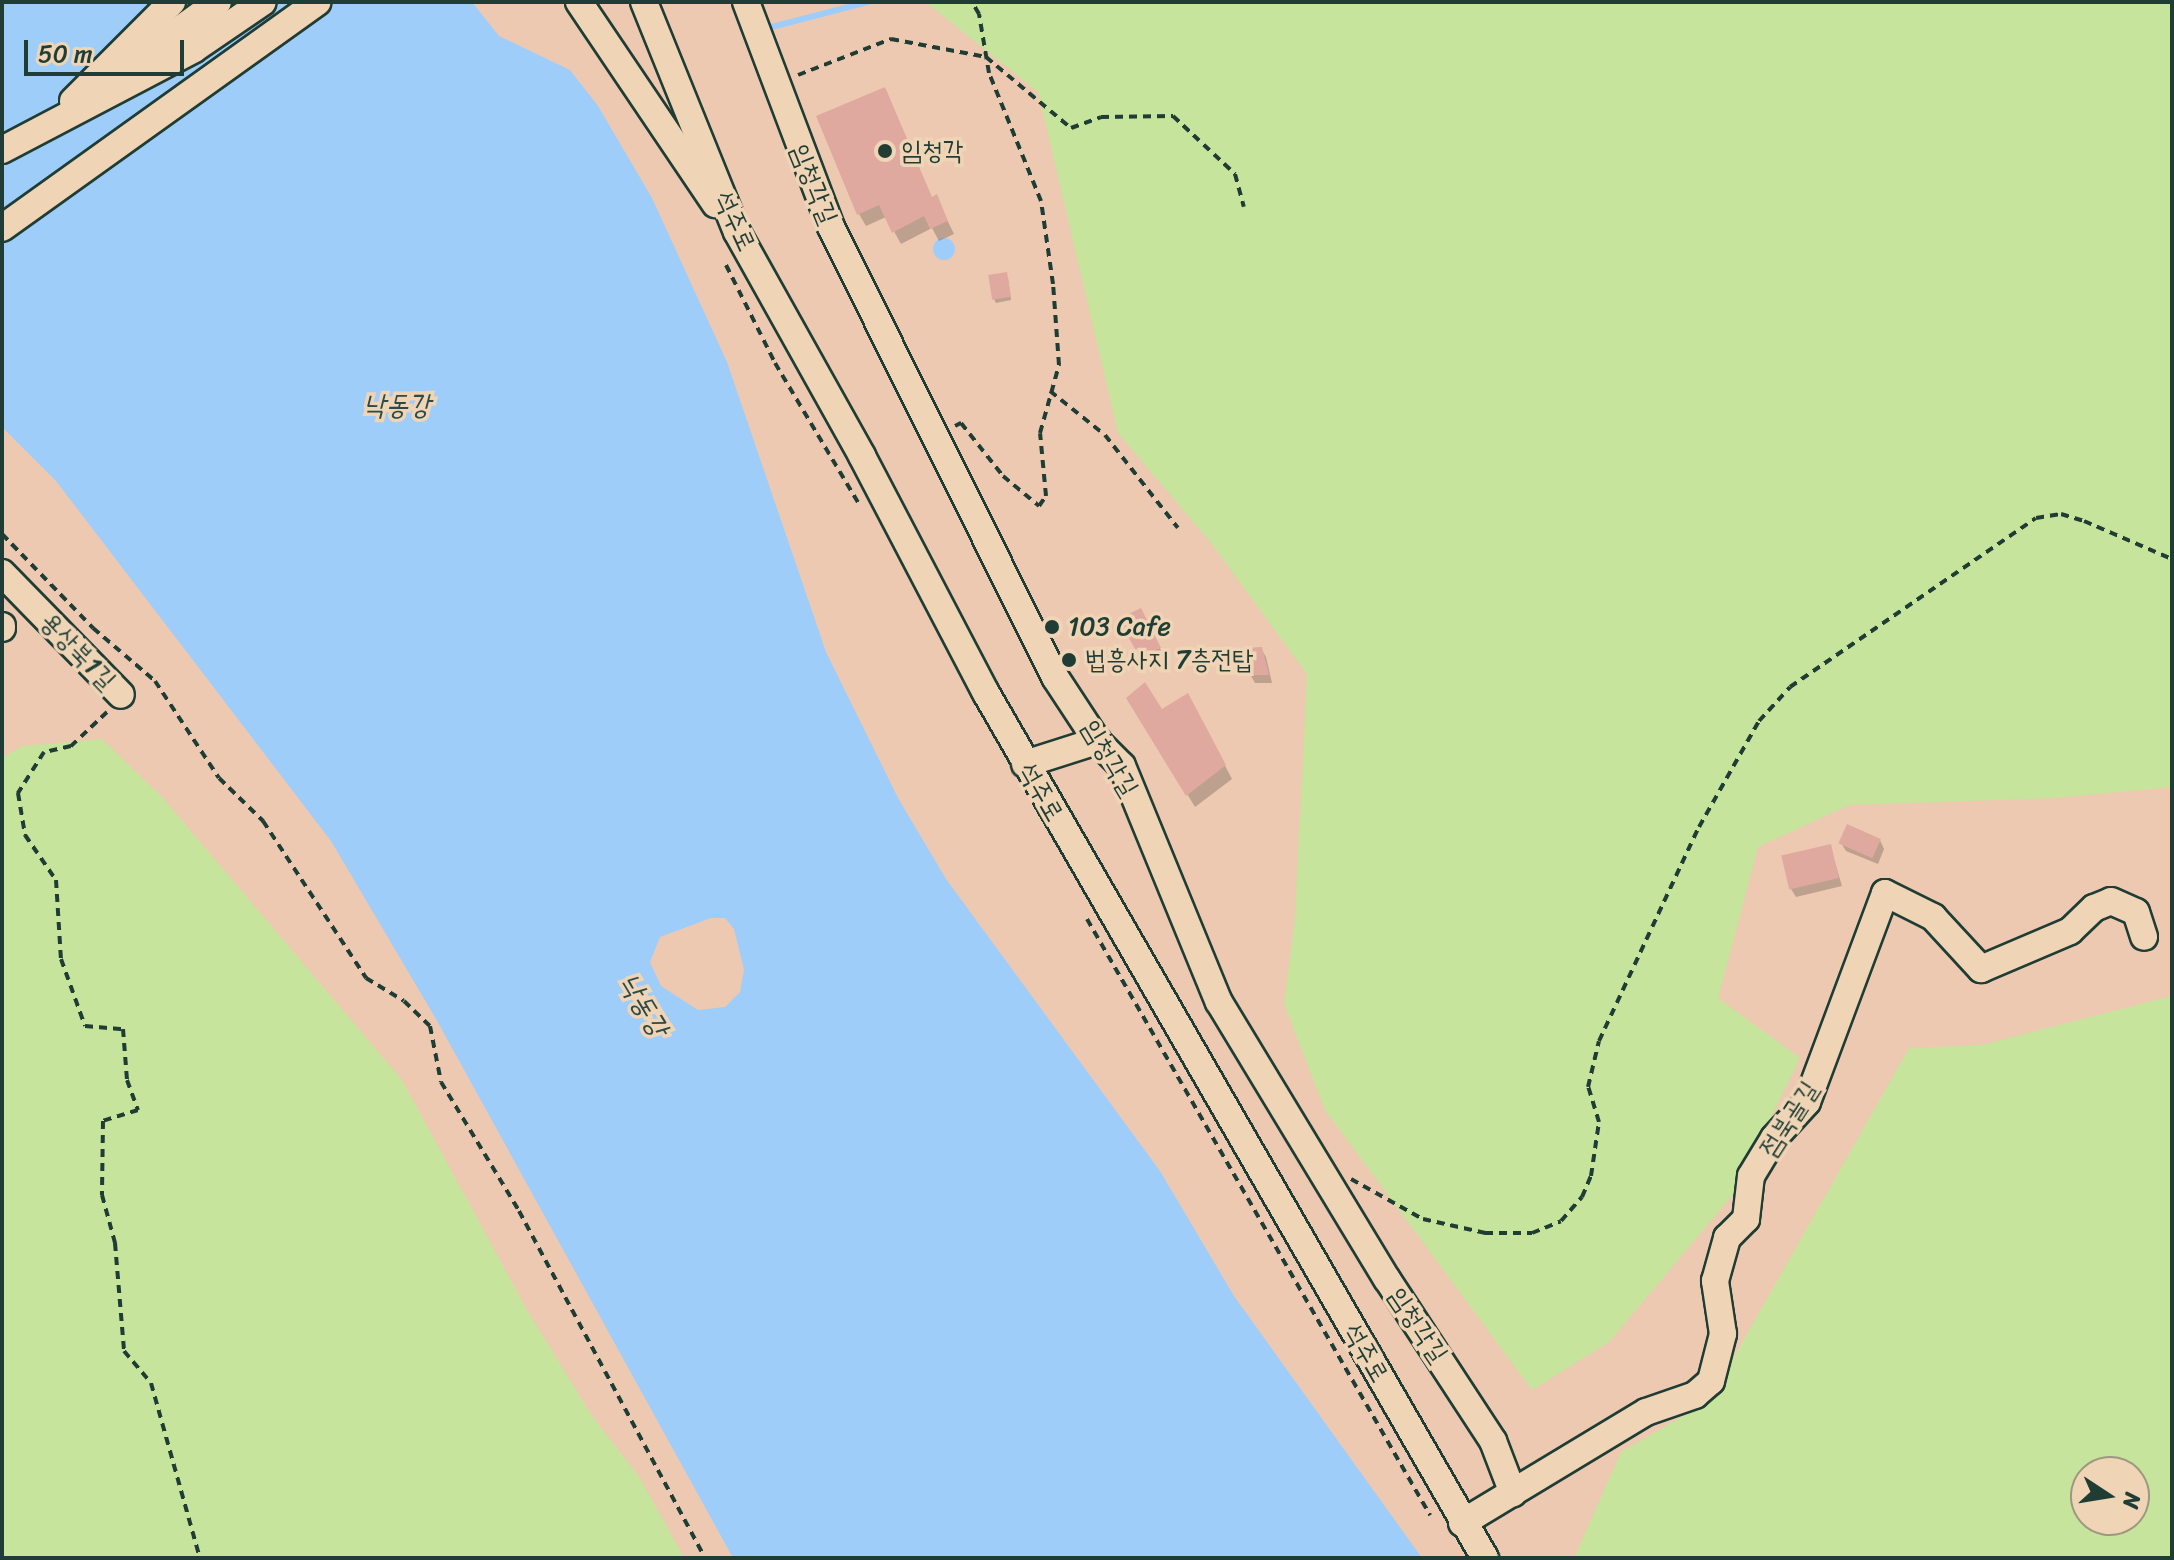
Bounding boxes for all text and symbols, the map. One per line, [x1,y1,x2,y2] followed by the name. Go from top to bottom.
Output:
[28,24,188,74] scale bar
[38,33,93,75] text: 50 m
[901,135,964,167] place label: 임청각
[784,139,844,229] street label: 임청각길
[876,142,894,160] marker: 임청각
[708,186,762,256] street label: 석주로
[363,388,431,422] water label: 낙동강
[34,606,122,696] street label: 용상북1길
[1068,611,1171,643] place label: 103 Cafe
[1043,618,1061,636] marker: 103 Cafe
[1085,644,1253,676] place label: 법흥사지 7층전탑
[1060,651,1078,669] marker: 법흥사지 7층전탑
[1075,714,1145,802] street label: 임청각길
[1012,757,1070,827] street label: 석주로
[612,967,676,1043] water label: 낙동강
[1753,1075,1825,1163] street label: 점북골길
[1382,1282,1454,1368] street label: 임청각길
[1337,1318,1395,1388] street label: 석주로
[2070,1456,2150,1536] north arrow
[2111,1489,2153,1512] text: N

